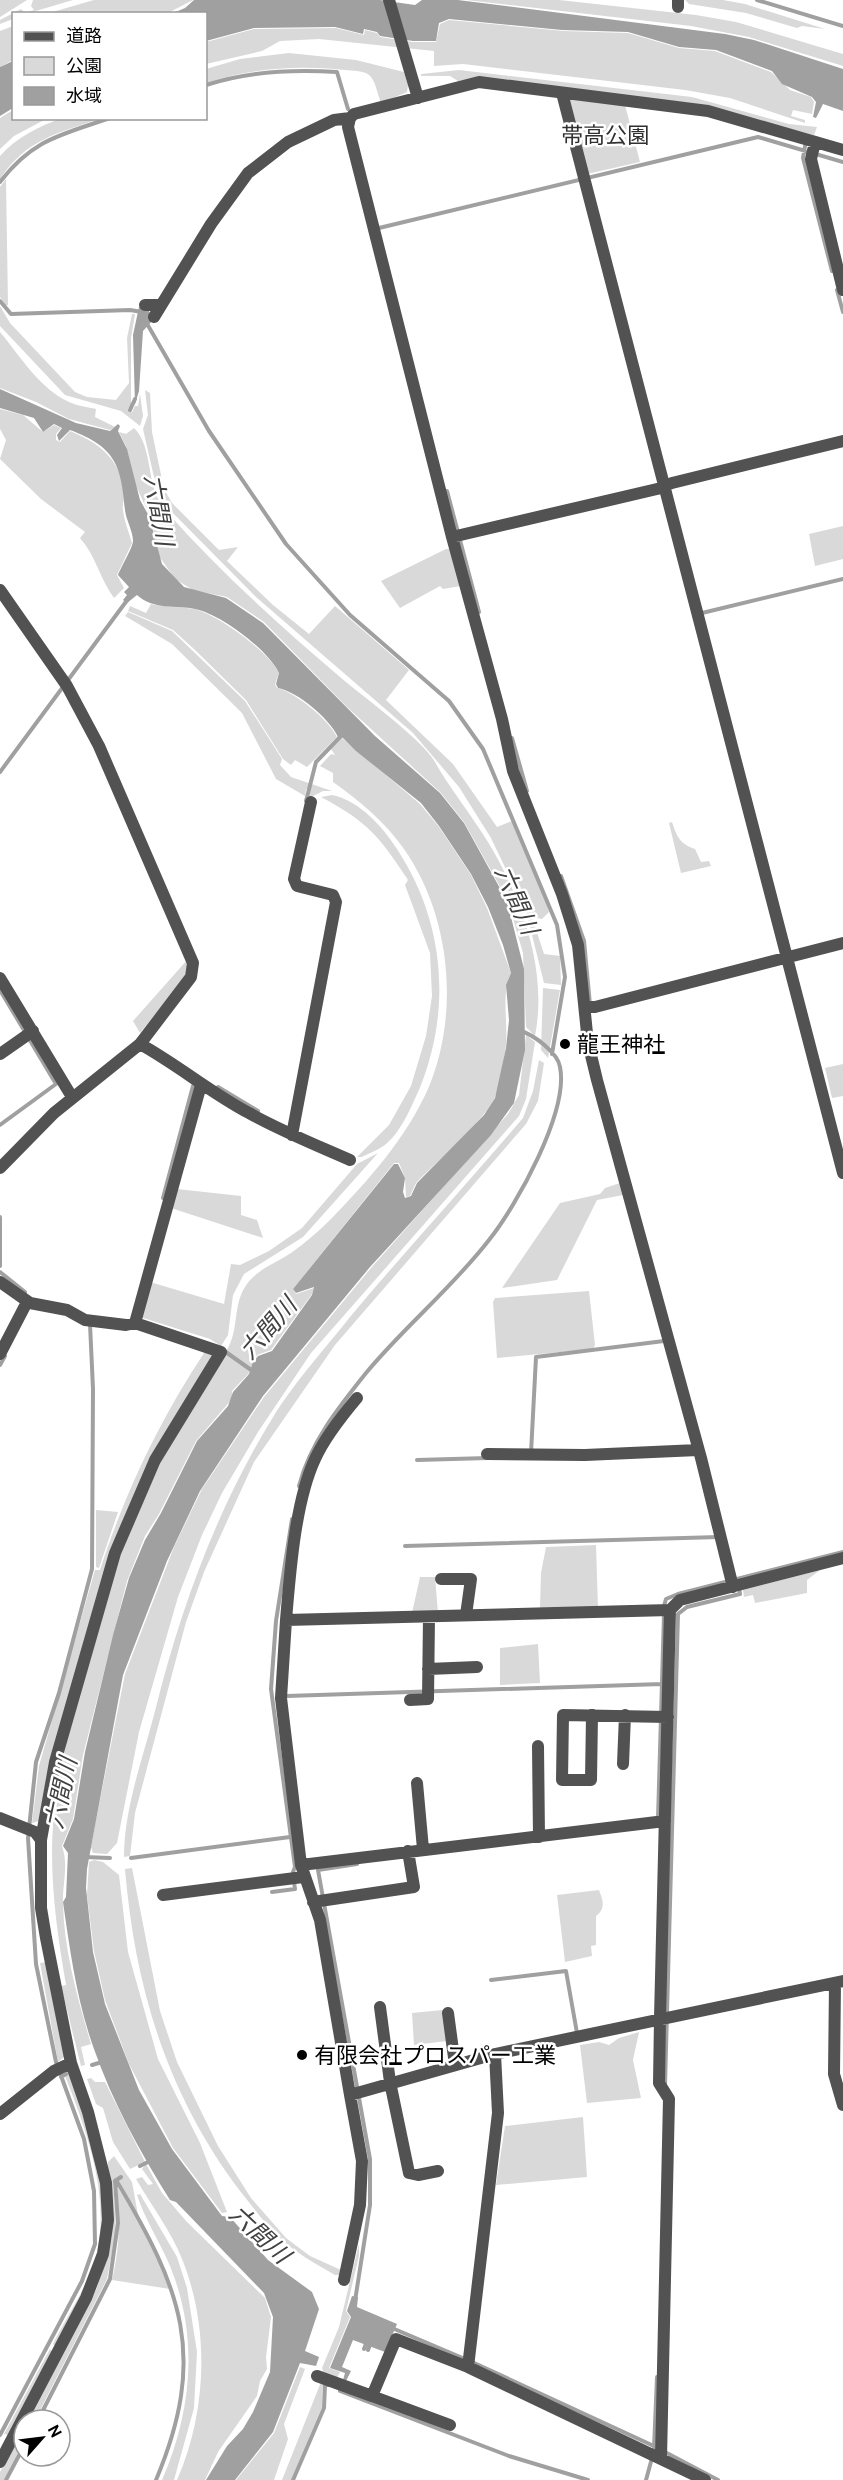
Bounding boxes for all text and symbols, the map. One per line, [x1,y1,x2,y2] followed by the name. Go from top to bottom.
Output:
[12,12,207,120] legend
[66,25,102,47] text: 道路
[66,55,102,77] text: 公園
[66,85,102,107] text: 水域
[561,122,649,149] park label: 帯高公園
[138,472,180,551] water label: 六間川
[489,861,546,942] water label: 六間川
[577,1031,665,1058] place label: 龍王神社
[558,1037,572,1051] marker: 龍王神社
[233,1289,305,1365] water label: 六間川
[39,1752,83,1831] water label: 六間川
[314,2042,556,2069] place label: 有限会社プロスパー工業
[295,2048,309,2062] marker: 有限会社プロスパー工業
[224,2199,298,2271] water label: 六間川
[12,2408,72,2468] north arrow
[44,2422,66,2441] text: N

